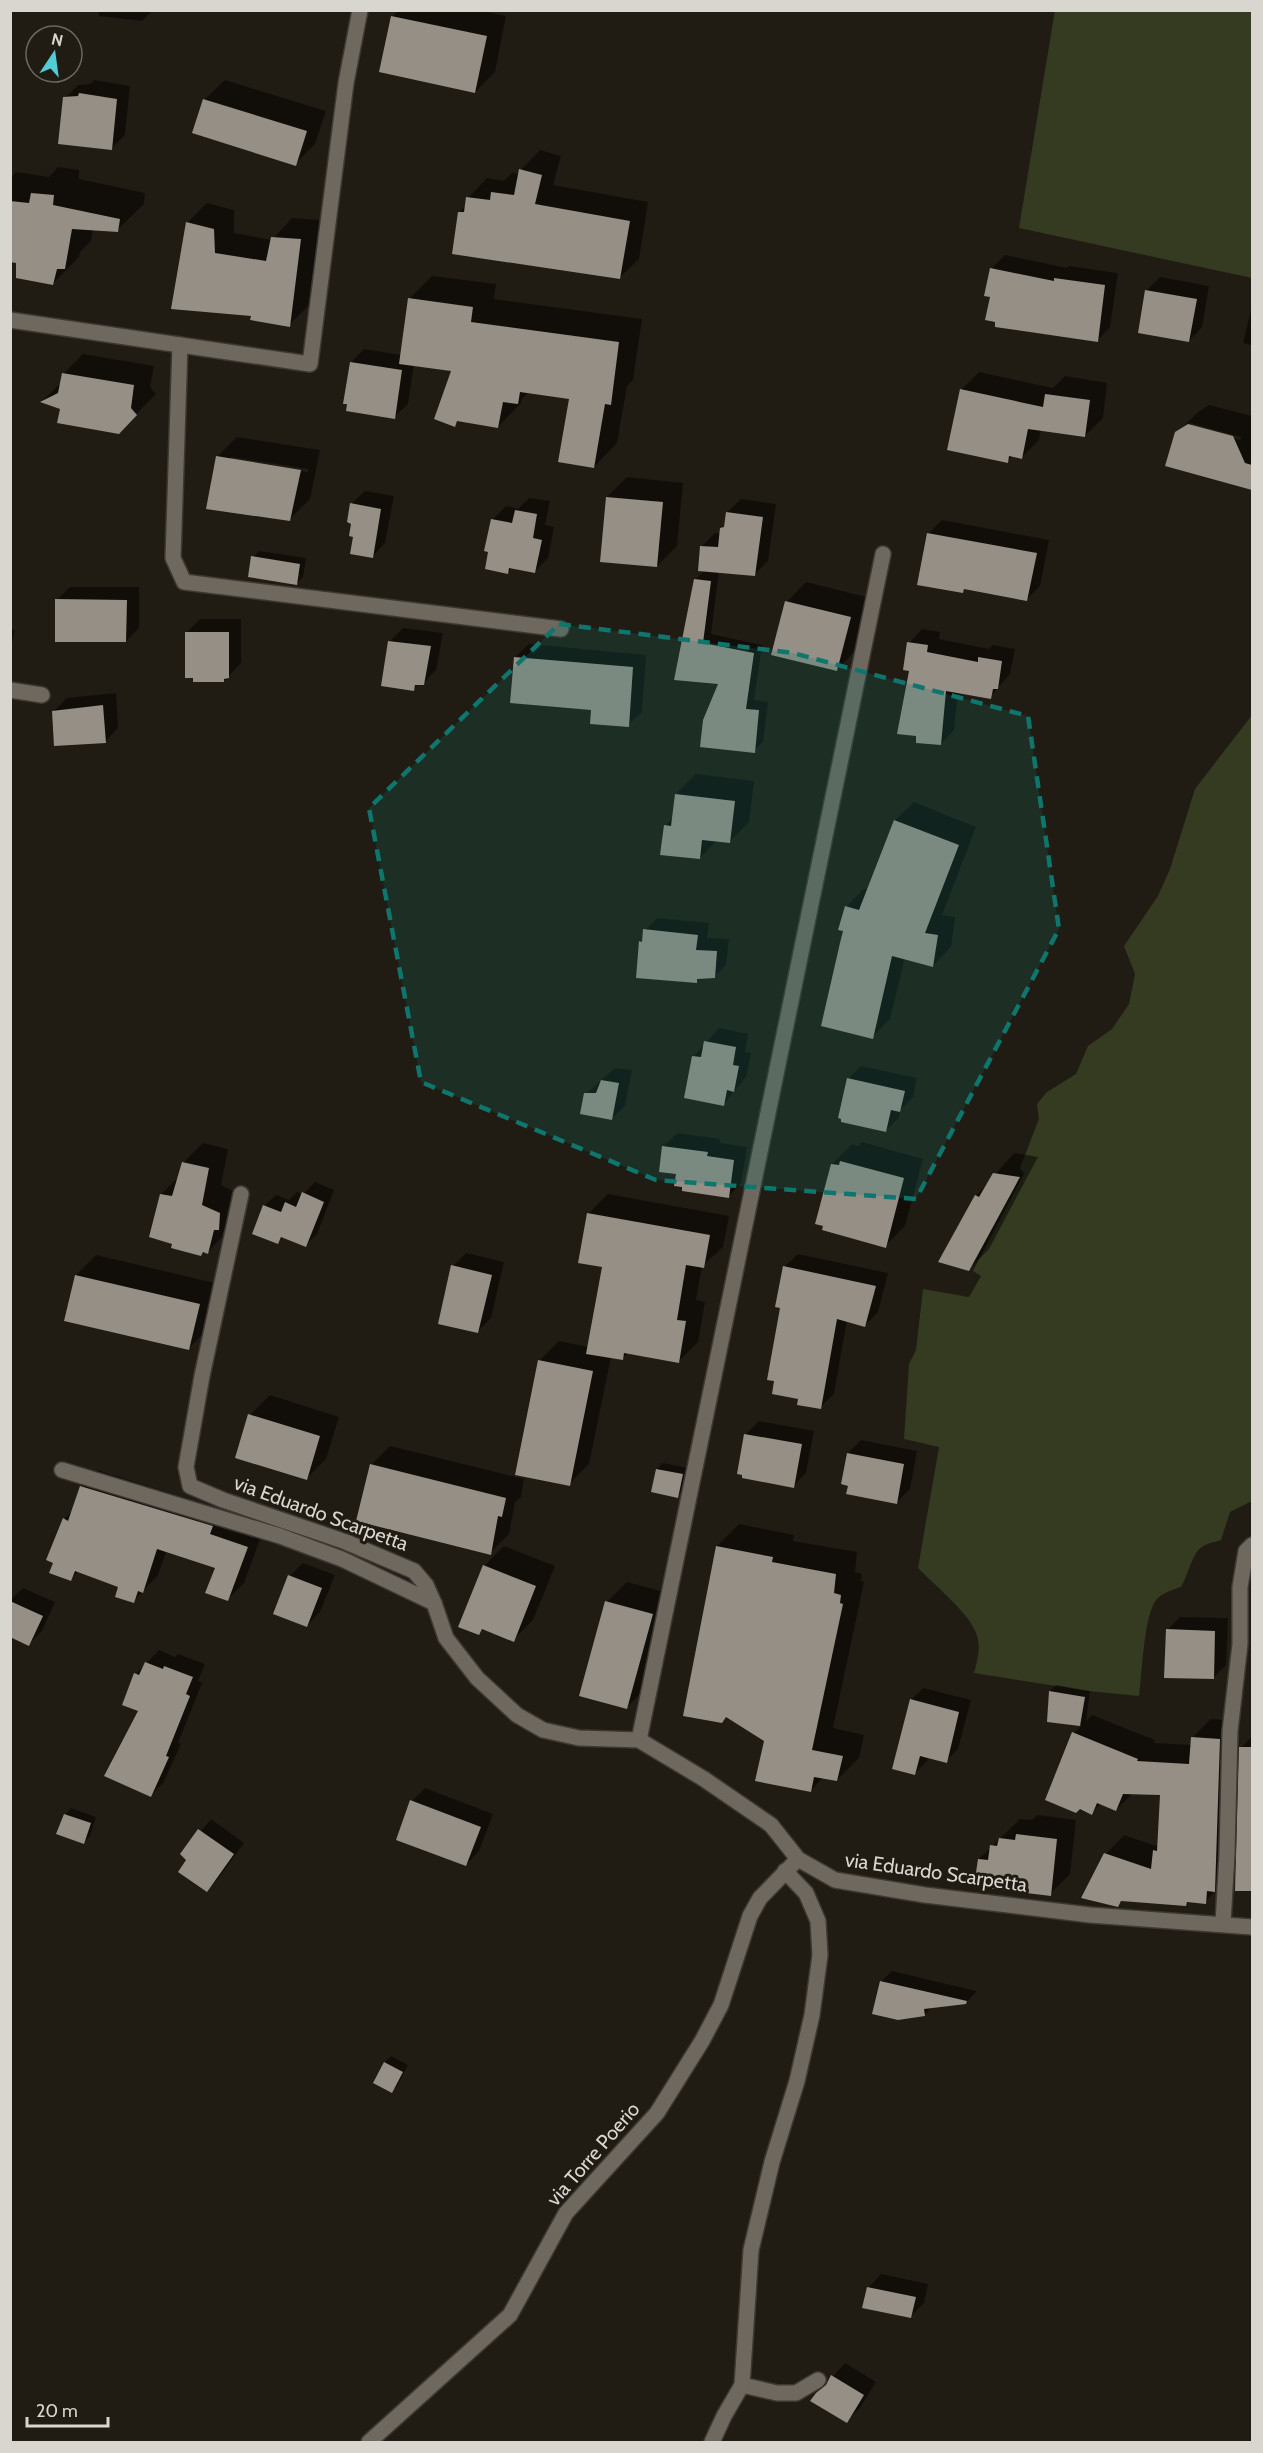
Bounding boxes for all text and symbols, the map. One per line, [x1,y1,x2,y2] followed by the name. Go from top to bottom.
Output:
[24,24,84,84] north arrow
[50,29,65,50] text: N
[230,1470,412,1556] street label: via Eduardo Scarpetta
[843,1847,1029,1897] street label: via Eduardo Scarpetta
[542,2097,644,2211] street label: via Torre Poerio
[27,2390,108,2428] scale bar
[36,2400,78,2422] text: 20 m

